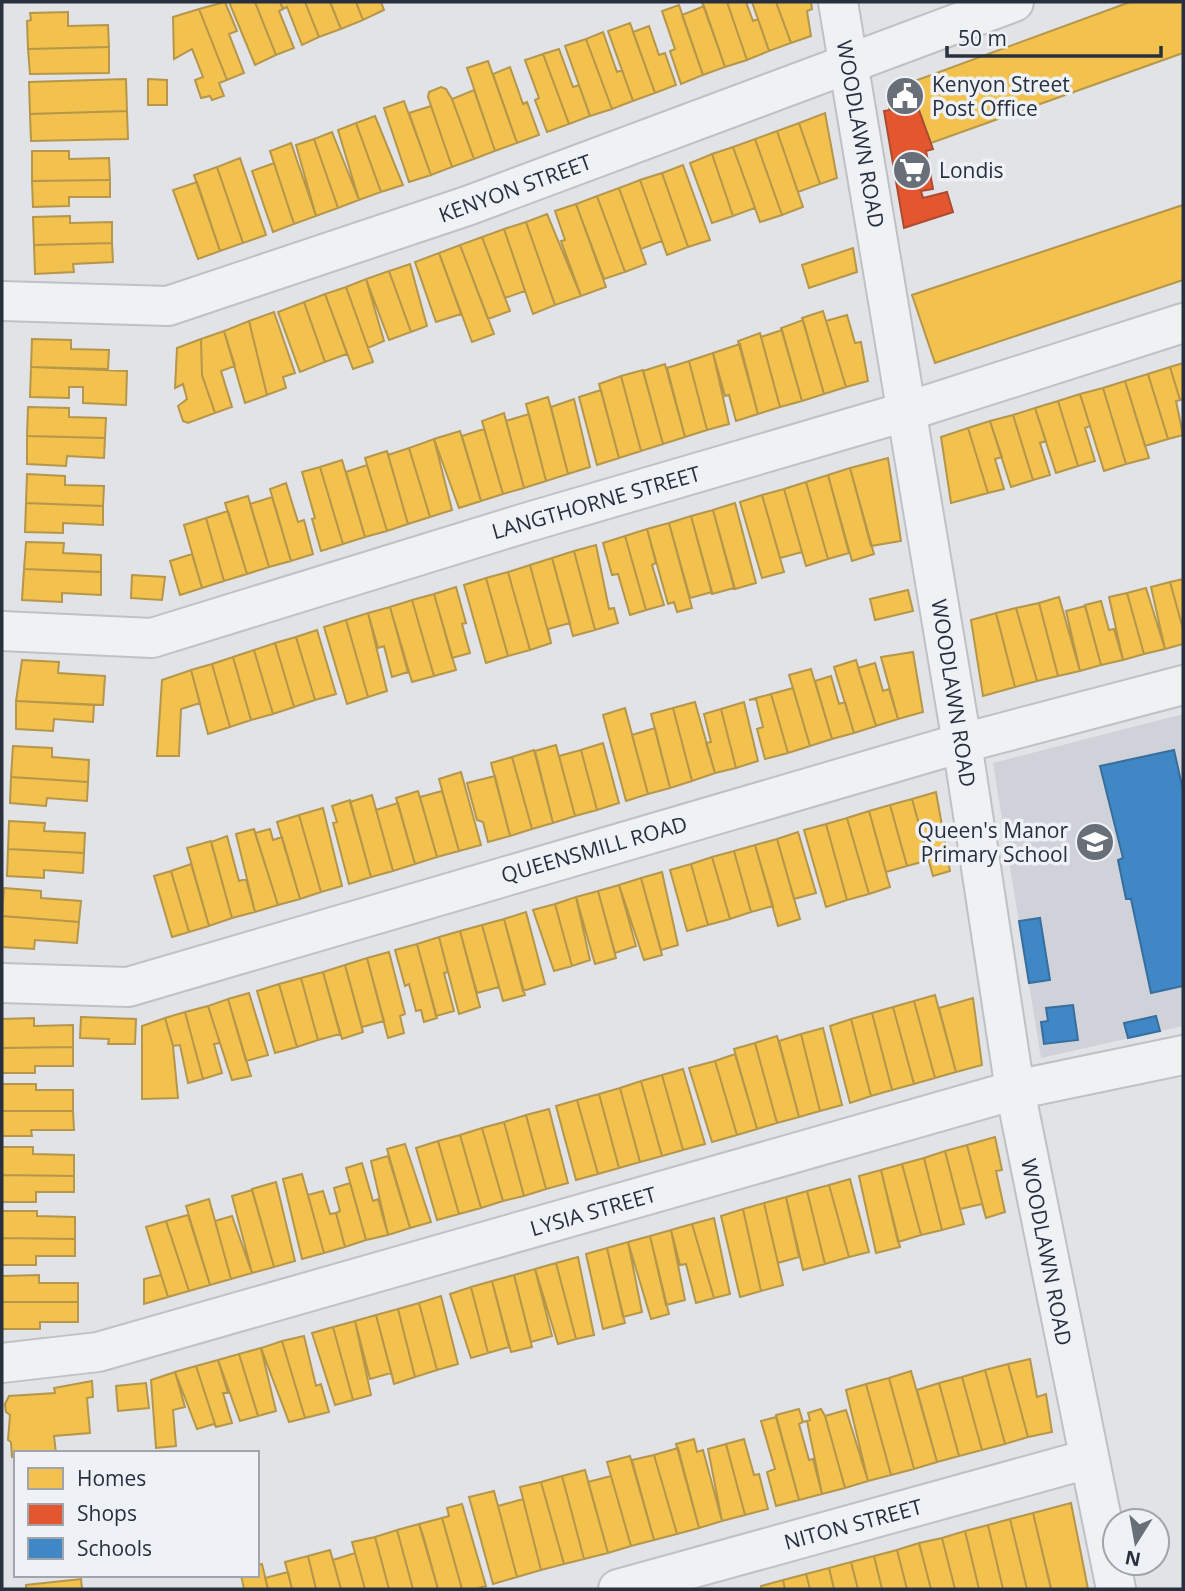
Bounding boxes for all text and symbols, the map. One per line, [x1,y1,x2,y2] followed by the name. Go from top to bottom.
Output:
[947,14,1160,58] scale bar
[958,24,1007,52] text: 50 m
[831,38,891,230] street label: WOODLAWN ROAD
[932,70,1070,122] place label: Kenyon Street Post Office
[884,75,926,117] public building icon: Kenyon Street Post Office
[435,147,596,229] street label: KENYON STREET
[891,149,933,191] supermarket icon: Londis
[939,156,1004,184] place label: Londis
[489,459,704,545] street label: LANGTHORNE STREET
[925,597,983,789] street label: WOODLAWN ROAD
[498,809,690,889] street label: QUEENSMILL ROAD
[918,816,1068,868] place label: Queen's Manor Primary School
[1074,821,1116,863] school or university icon: Queen's Manor Primary School
[1015,1156,1079,1348] street label: WOODLAWN ROAD
[527,1180,660,1242] street label: LYSIA STREET
[14,1451,259,1577] legend
[77,1464,146,1492] text: Homes
[781,1492,926,1556] street label: NITON STREET
[77,1499,137,1527] text: Shops
[1101,1507,1171,1577] north arrow
[77,1534,152,1562] text: Schools
[1123,1544,1143,1573] text: N

